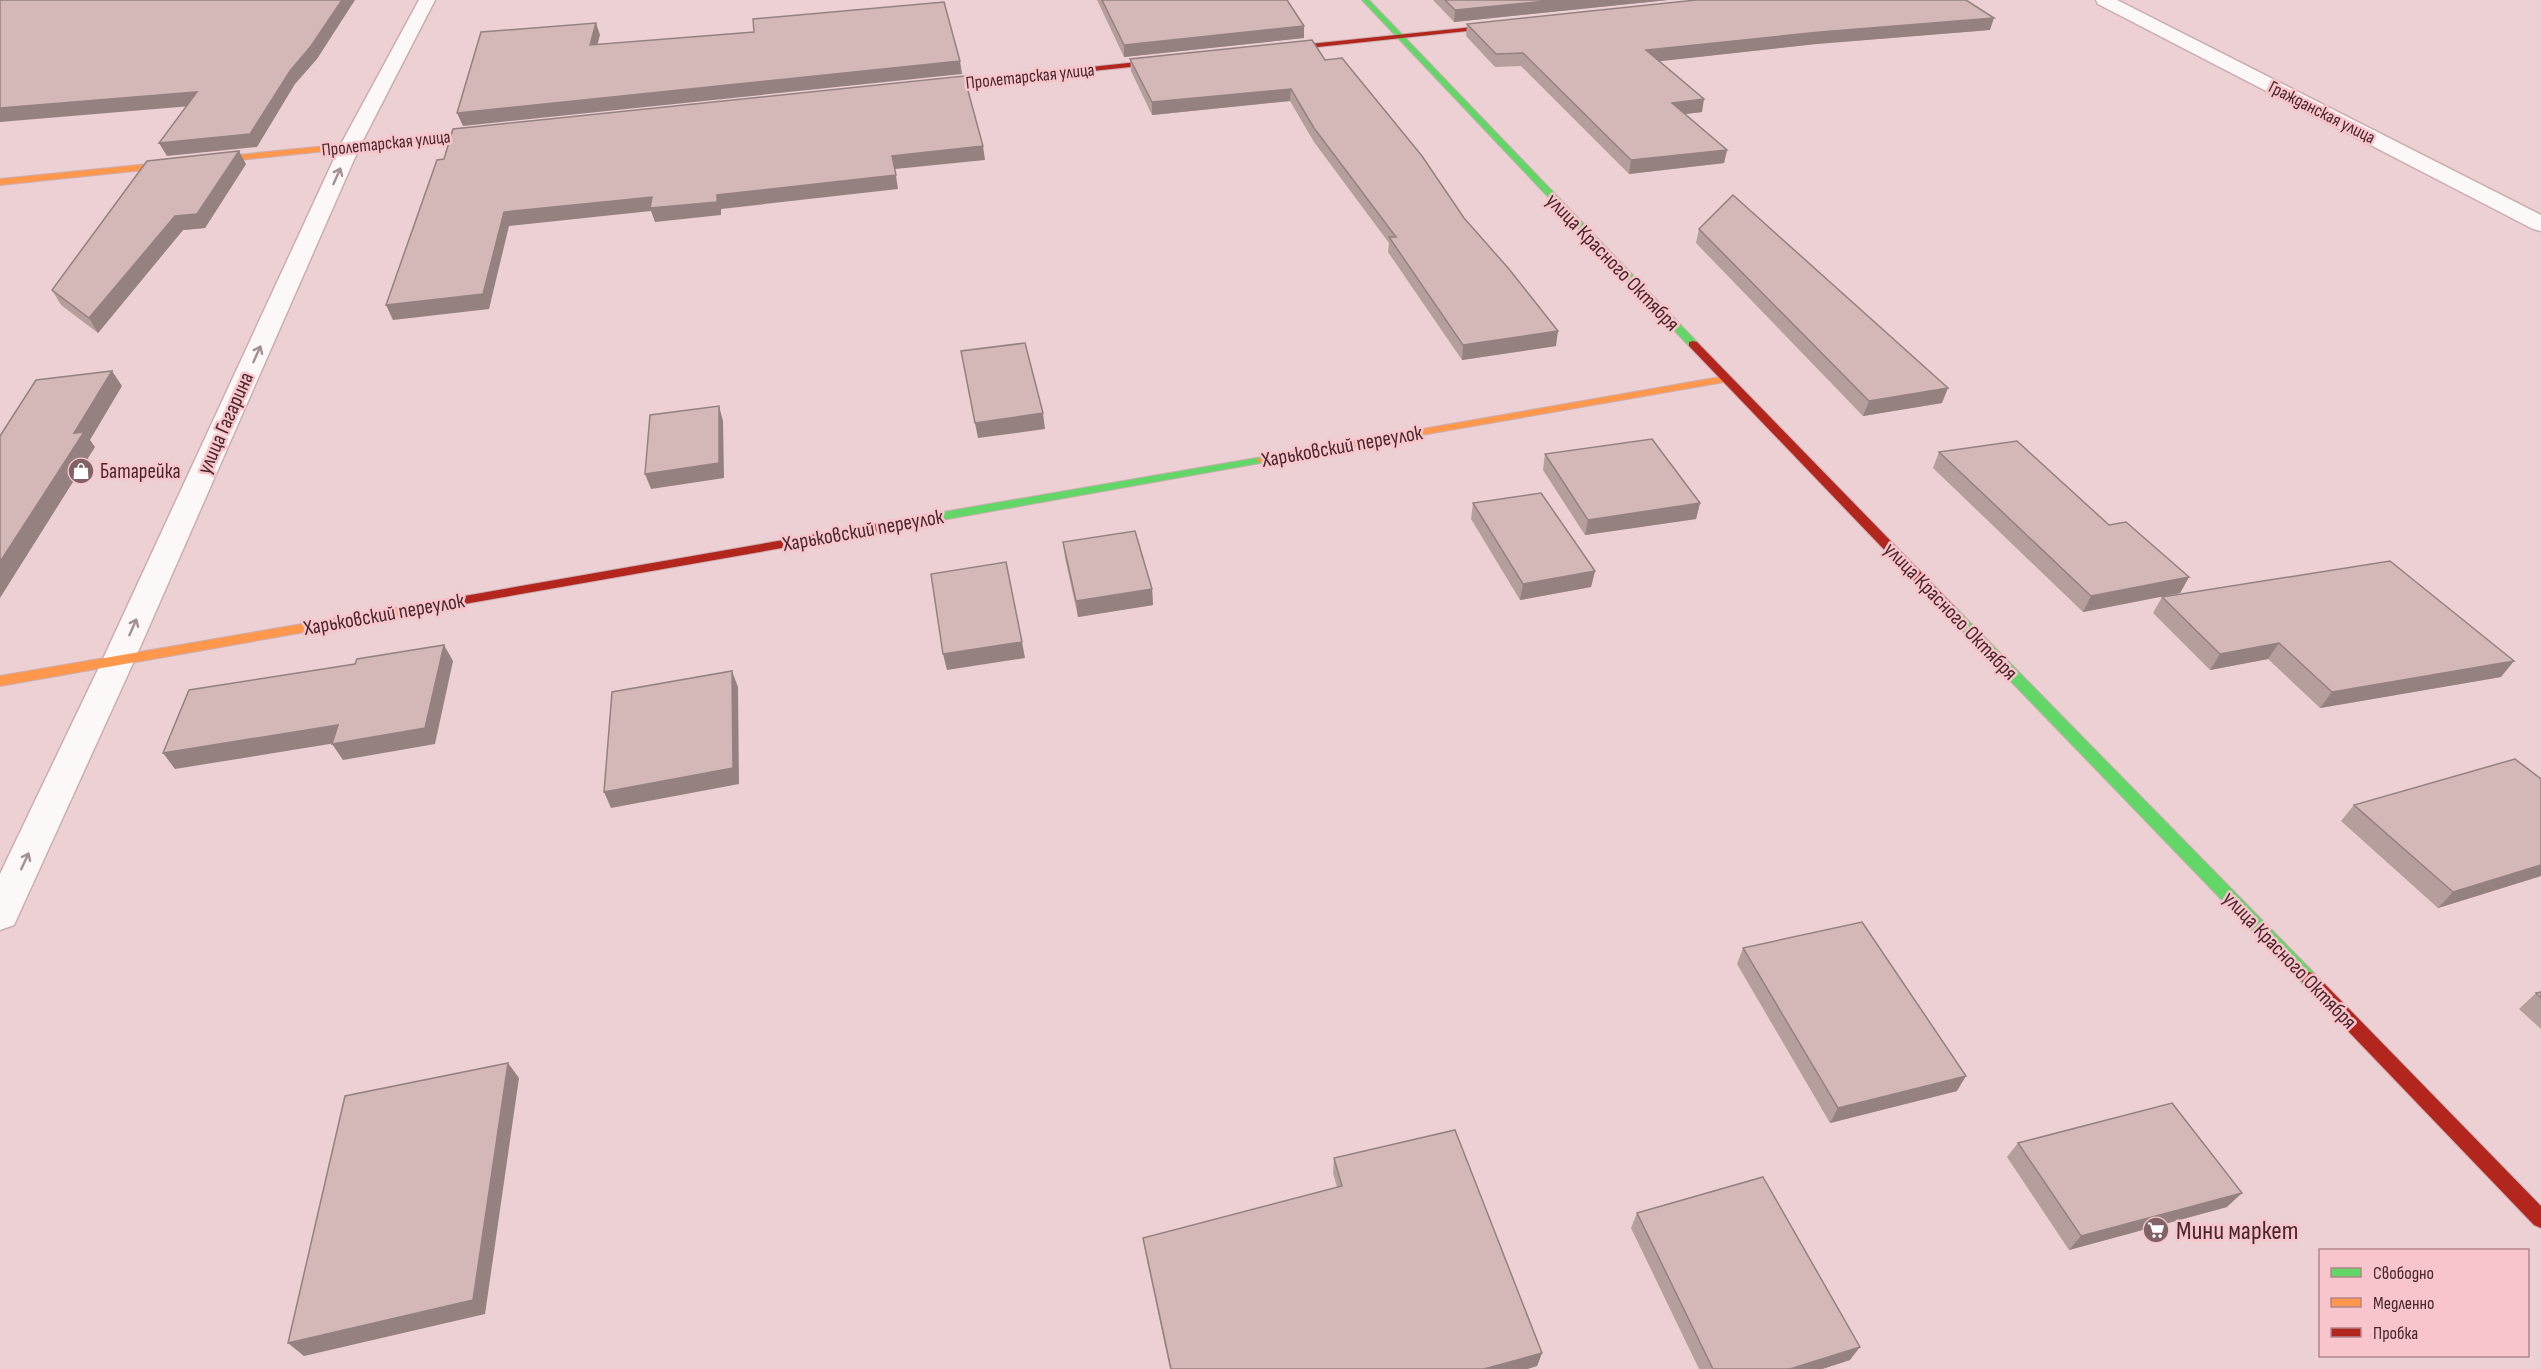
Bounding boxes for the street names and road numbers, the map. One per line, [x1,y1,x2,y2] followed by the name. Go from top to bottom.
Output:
[965,59,1096,94] street label: Пролетарская улица
[2265,77,2379,148] street label: Гражданская улица
[321,126,452,161] street label: Пролетарская улица
[1541,188,1685,336] street label: улица Красного Октября
[192,368,259,478] street label: улица Гагарина
[1259,420,1424,473] street label: Харьковский переулок
[780,504,945,557] street label: Харьковский переулок
[1879,537,2023,685] street label: улица Красного Октября
[301,588,466,641] street label: Харьковский переулок
[2218,886,2362,1034] street label: улица Красного Октября

